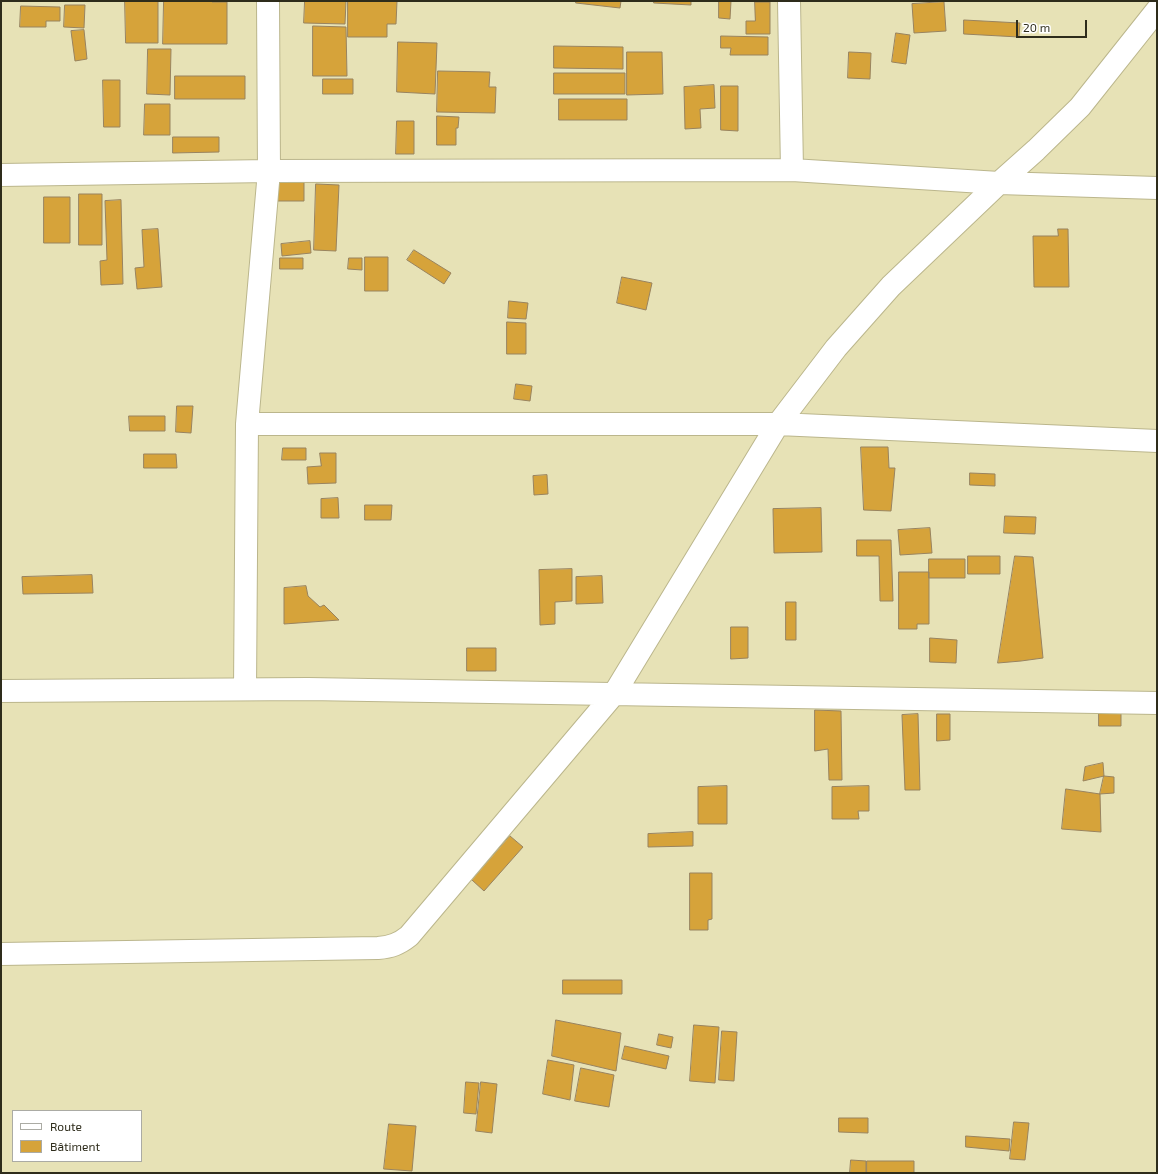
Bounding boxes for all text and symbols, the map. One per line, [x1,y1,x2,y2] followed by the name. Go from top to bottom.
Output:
[1018,12,1089,38] scale bar
[1023,20,1050,34] text: 20 m
[12,1110,142,1162] legend
[50,1119,82,1133] text: Route
[50,1139,100,1153] text: Bâtiment

